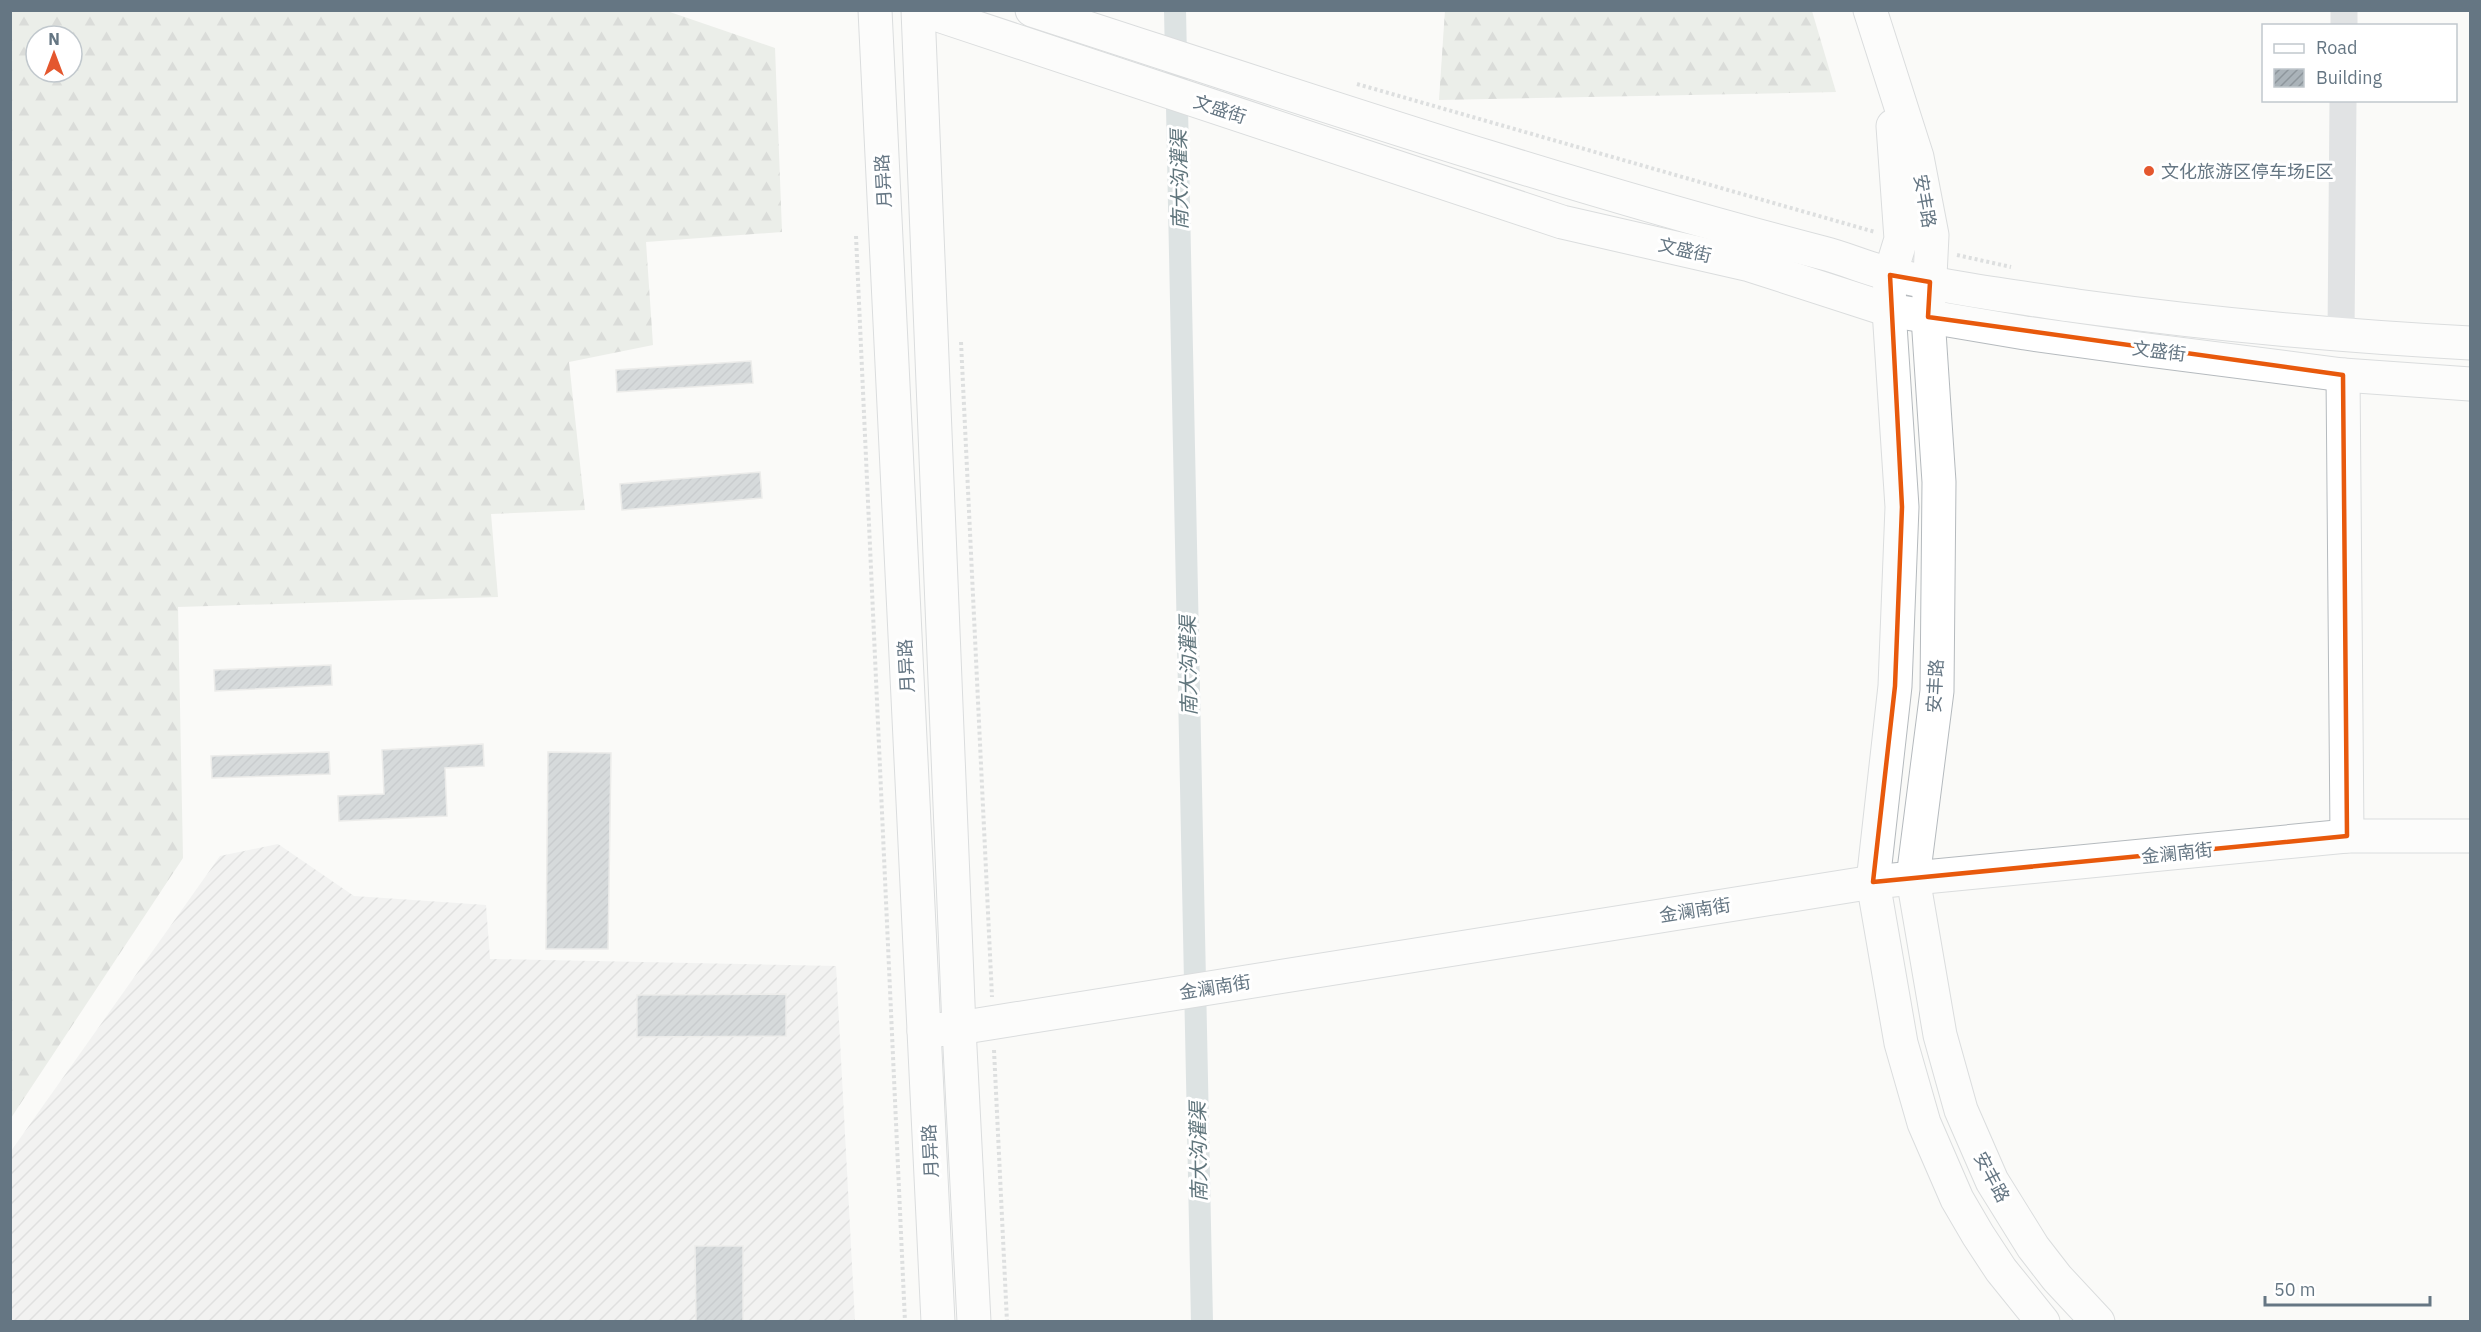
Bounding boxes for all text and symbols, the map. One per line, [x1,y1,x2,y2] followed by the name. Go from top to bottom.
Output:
[24,24,84,84] north arrow
[2262,24,2457,102] legend
[48,29,60,49] text: N
[2316,36,2357,59] text: Road
[2316,66,2383,89] text: Building
[1191,90,1249,128] street label: 文盛街
[1165,127,1193,230] water label: 南大沟灌渠
[870,153,896,209] street label: 月异路
[2161,160,2334,183] place label: 文化旅游区停车场E区
[2142,164,2156,178] marker: 文化旅游区停车场E区
[1909,172,1941,230] street label: 安丰路
[1656,233,1714,267] street label: 文盛街
[2131,336,2187,366] street label: 文盛街
[1174,613,1202,716] water label: 南大沟灌渠
[893,638,919,694] street label: 月异路
[1922,658,1948,714] street label: 安丰路
[2140,838,2214,868] street label: 金澜南街
[1658,893,1732,927] street label: 金澜南街
[1178,970,1252,1004] street label: 金澜南街
[1184,1099,1212,1202] water label: 南大沟灌渠
[917,1123,943,1179] street label: 月异路
[1969,1148,2015,1206] street label: 安丰路
[2265,1269,2430,1307] scale bar
[2274,1278,2316,1301] text: 50 m

